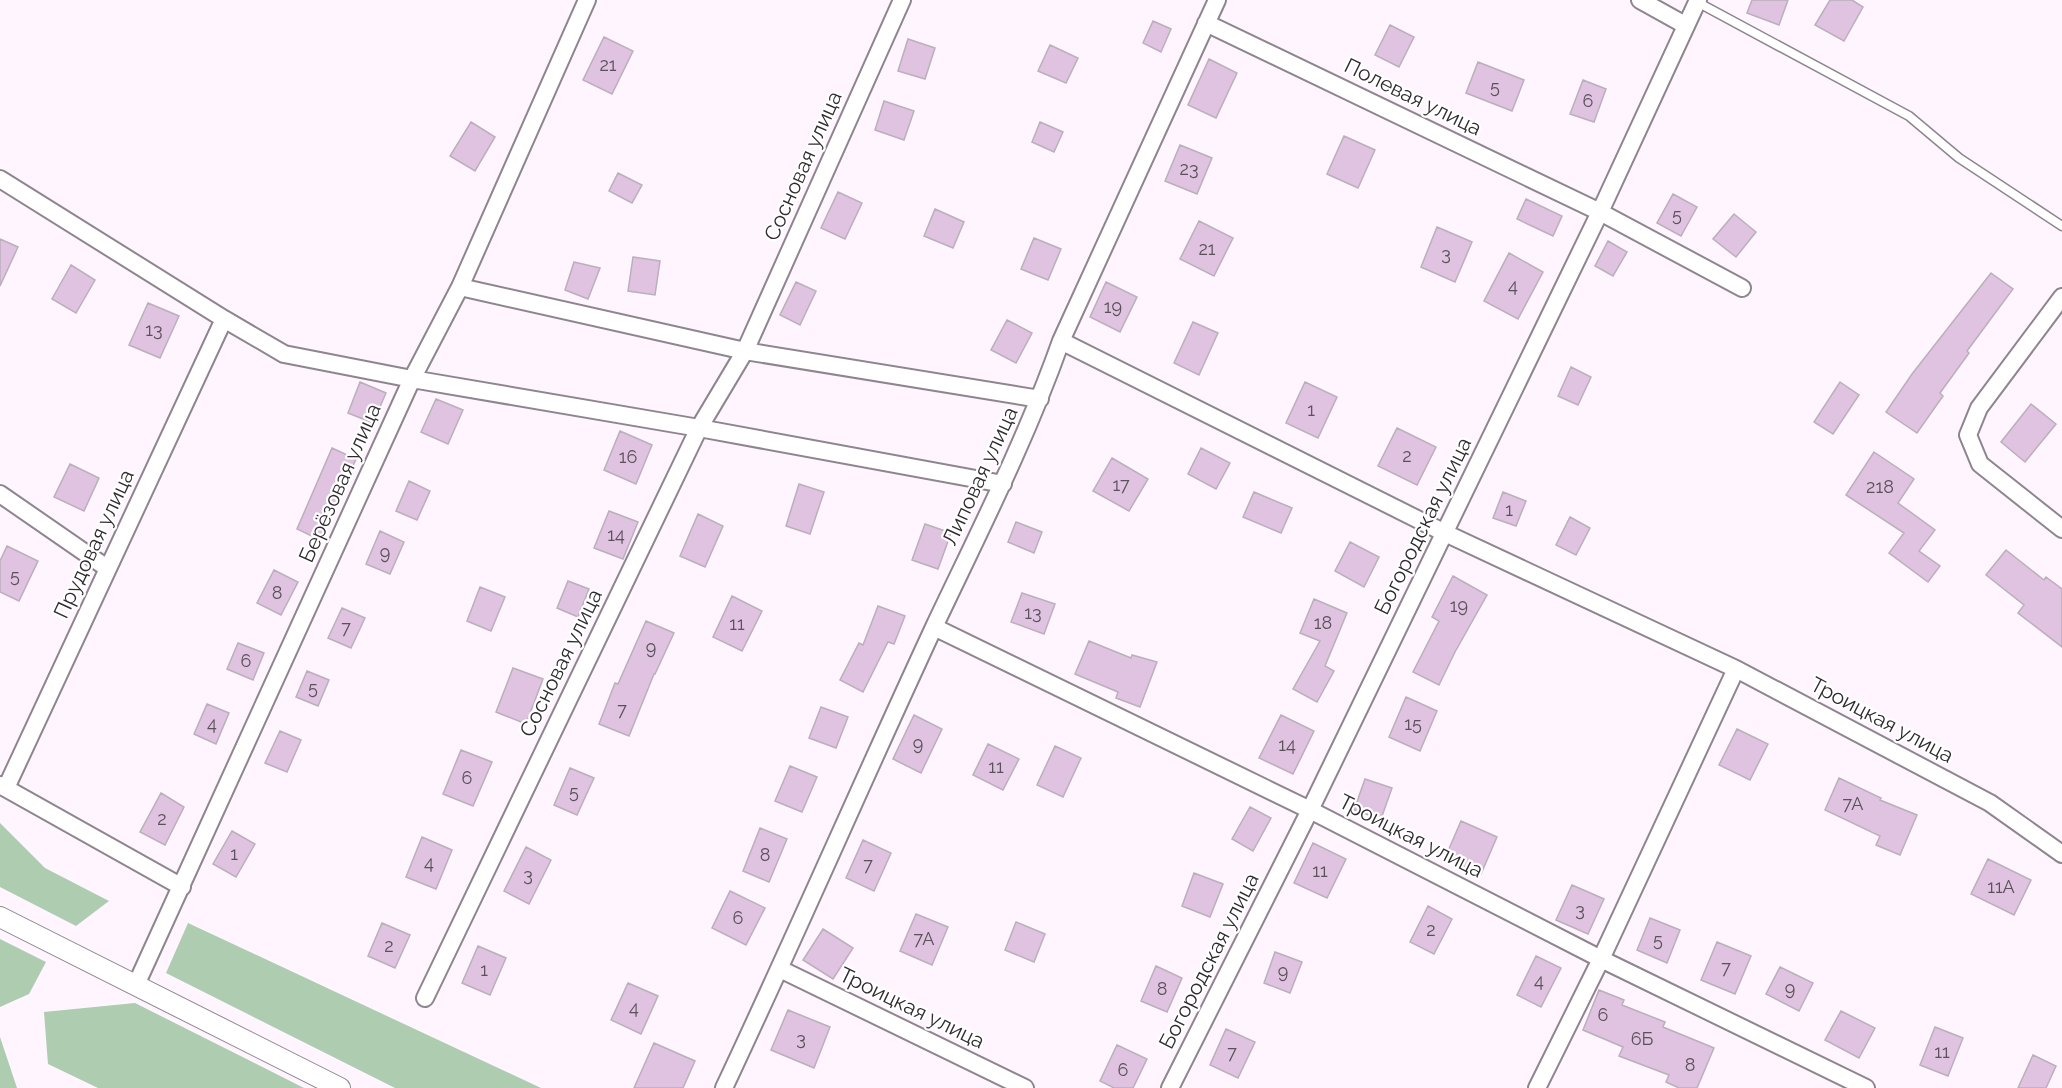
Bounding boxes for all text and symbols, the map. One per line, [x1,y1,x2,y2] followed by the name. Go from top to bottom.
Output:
[1341,53,1486,141] street label: Полевая улица
[599,54,617,75] house number: 21
[1490,76,1500,97] house number: 5
[758,87,847,244] street label: Сосновая улица
[1583,90,1594,111] house number: 6
[1180,158,1199,179] house number: 23
[1672,204,1682,225] house number: 5
[1198,238,1216,259] house number: 21
[1441,243,1451,264] house number: 3
[1508,275,1518,296] house number: 4
[1104,296,1122,317] house number: 19
[145,319,163,340] house number: 13
[1307,399,1315,420] house number: 1
[293,400,386,566] street label: Берёзовая улица
[937,403,1023,549] street label: Липовая улица
[1369,433,1476,618] street label: Богородская улица
[1402,445,1412,466] house number: 2
[619,446,637,467] house number: 16
[48,465,139,622] street label: Прудовая улица
[1112,474,1130,495] house number: 17
[1866,476,1894,497] house number: 218
[1505,499,1513,520] house number: 1
[607,524,625,545] house number: 14
[380,542,390,563] house number: 9
[10,565,20,586] house number: 5
[272,582,282,603] house number: 8
[514,585,607,741] street label: Сосновая улица
[1450,595,1468,616] house number: 19
[1024,602,1042,623] house number: 13
[1314,612,1332,633] house number: 18
[729,613,745,634] house number: 11
[341,617,351,638] house number: 7
[646,637,656,658] house number: 9
[241,650,252,671] house number: 6
[1806,671,1958,768] street label: Троицкая улица
[308,677,318,698] house number: 5
[617,699,627,720] house number: 7
[207,713,217,734] house number: 4
[1404,713,1422,734] house number: 15
[913,733,923,754] house number: 9
[1278,734,1296,755] house number: 14
[988,756,1004,777] house number: 11
[462,767,473,788] house number: 6
[569,781,579,802] house number: 5
[1335,788,1487,883] street label: Троицкая улица
[1843,793,1864,814] house number: 7А
[157,808,167,829] house number: 2
[230,843,238,864] house number: 1
[760,844,770,865] house number: 8
[424,852,434,873] house number: 4
[863,854,873,875] house number: 7
[1312,860,1328,881] house number: 11
[523,864,533,885] house number: 3
[1153,869,1264,1053] street label: Богородская улица
[1987,876,2015,897] house number: 11А
[1575,899,1585,920] house number: 3
[733,907,744,928] house number: 6
[1426,919,1436,940] house number: 2
[914,928,935,949] house number: 7А
[1653,929,1663,950] house number: 5
[384,935,394,956] house number: 2
[1721,957,1731,978] house number: 7
[480,959,488,980] house number: 1
[1278,961,1288,982] house number: 9
[836,962,989,1054] street label: Троицкая улица
[1534,970,1544,991] house number: 4
[1157,978,1167,999] house number: 8
[1785,978,1795,999] house number: 9
[629,997,639,1018] house number: 4
[1598,1004,1609,1025] house number: 6
[796,1028,806,1049] house number: 3
[1631,1028,1654,1049] house number: 6Б
[1934,1041,1950,1062] house number: 11
[1227,1042,1237,1063] house number: 7
[1685,1054,1695,1075] house number: 8
[1118,1059,1129,1080] house number: 6

